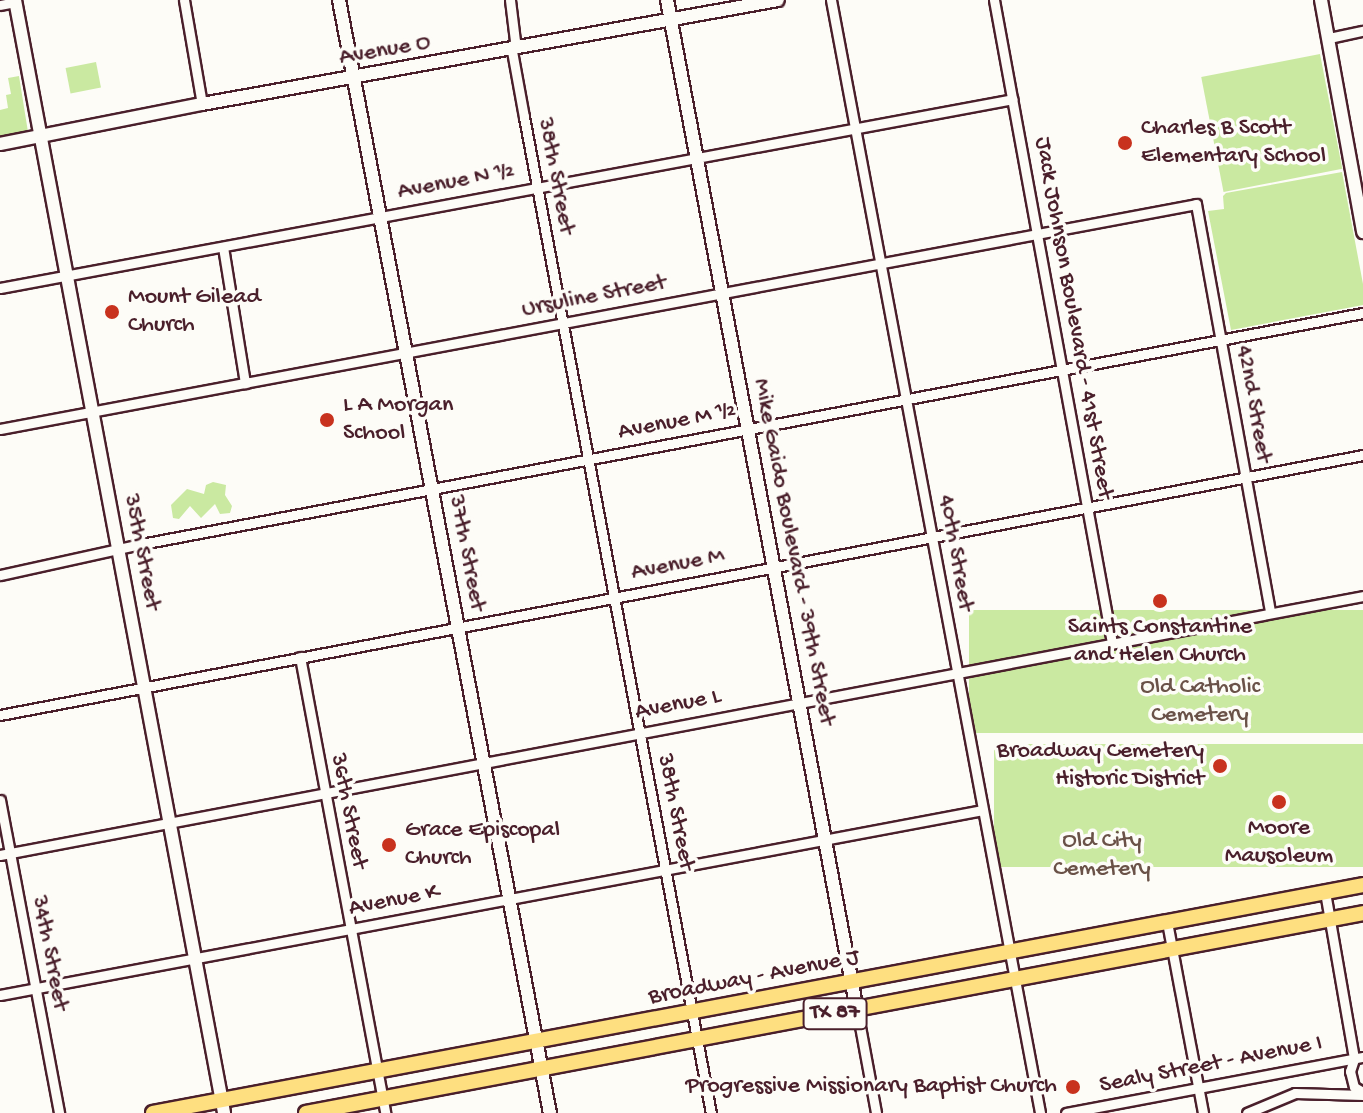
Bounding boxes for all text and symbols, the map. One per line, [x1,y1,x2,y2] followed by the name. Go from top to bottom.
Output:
[337,29,433,73] street label: Avenue O
[530,115,580,237] street label: 38th Street
[1141,115,1326,171] place label: Charles B Scott Elementary School
[1116,134,1134,152] marker: Charles B Scott Elementary School
[1027,135,1119,501] street label: Jack Johnson Boulevard - 41st Street
[395,157,517,207] street label: Avenue N ½
[519,269,669,325] street label: Ursuline Street
[128,284,261,340] place label: Mount Gilead Church
[103,303,121,321] marker: Mount Gilead Church
[1229,343,1277,465] street label: 42nd Street
[745,376,841,728] street label: Mike Gaido Boulevard - 39th Street
[343,392,453,448] place label: L A Morgan School
[616,397,738,447] street label: Avenue M ½
[318,411,336,429] marker: L A Morgan School
[116,492,166,612] street label: 35th Street
[441,493,491,613] street label: 37th Street
[931,493,979,613] street label: 40th Street
[629,542,727,588] street label: Avenue M
[1151,592,1169,610] marker: Saints Constantine and Helen Church
[1068,614,1252,670] place label: Saints Constantine and Helen Church
[1140,674,1260,730] park label: Old Catholic Cemetery
[633,683,723,727] street label: Avenue L
[997,738,1204,794] place label: Broadway Cemetery Historic District
[323,751,373,871] street label: 36th Street
[650,751,700,873] street label: 38th Street
[1211,757,1229,775] marker: Broadway Cemetery Historic District
[1270,793,1288,811] marker: Moore Mausoleum
[1225,815,1333,871] place label: Moore Mausoleum
[405,817,560,873] place label: Grace Episcopal Church
[1053,828,1151,884] park label: Old City Cemetery
[380,836,398,854] marker: Grace Episcopal Church
[347,878,441,924] street label: Avenue K
[24,893,74,1013] street label: 34th Street
[646,943,862,1013] street label: Broadway - Avenue J
[801,996,869,1032] road number: TX 87
[1097,1029,1325,1101] street label: Sealy Street - Avenue I
[685,1073,1057,1101] place label: Progressive Missionary Baptist Church
[1064,1078,1082,1096] marker: Progressive Missionary Baptist Church

